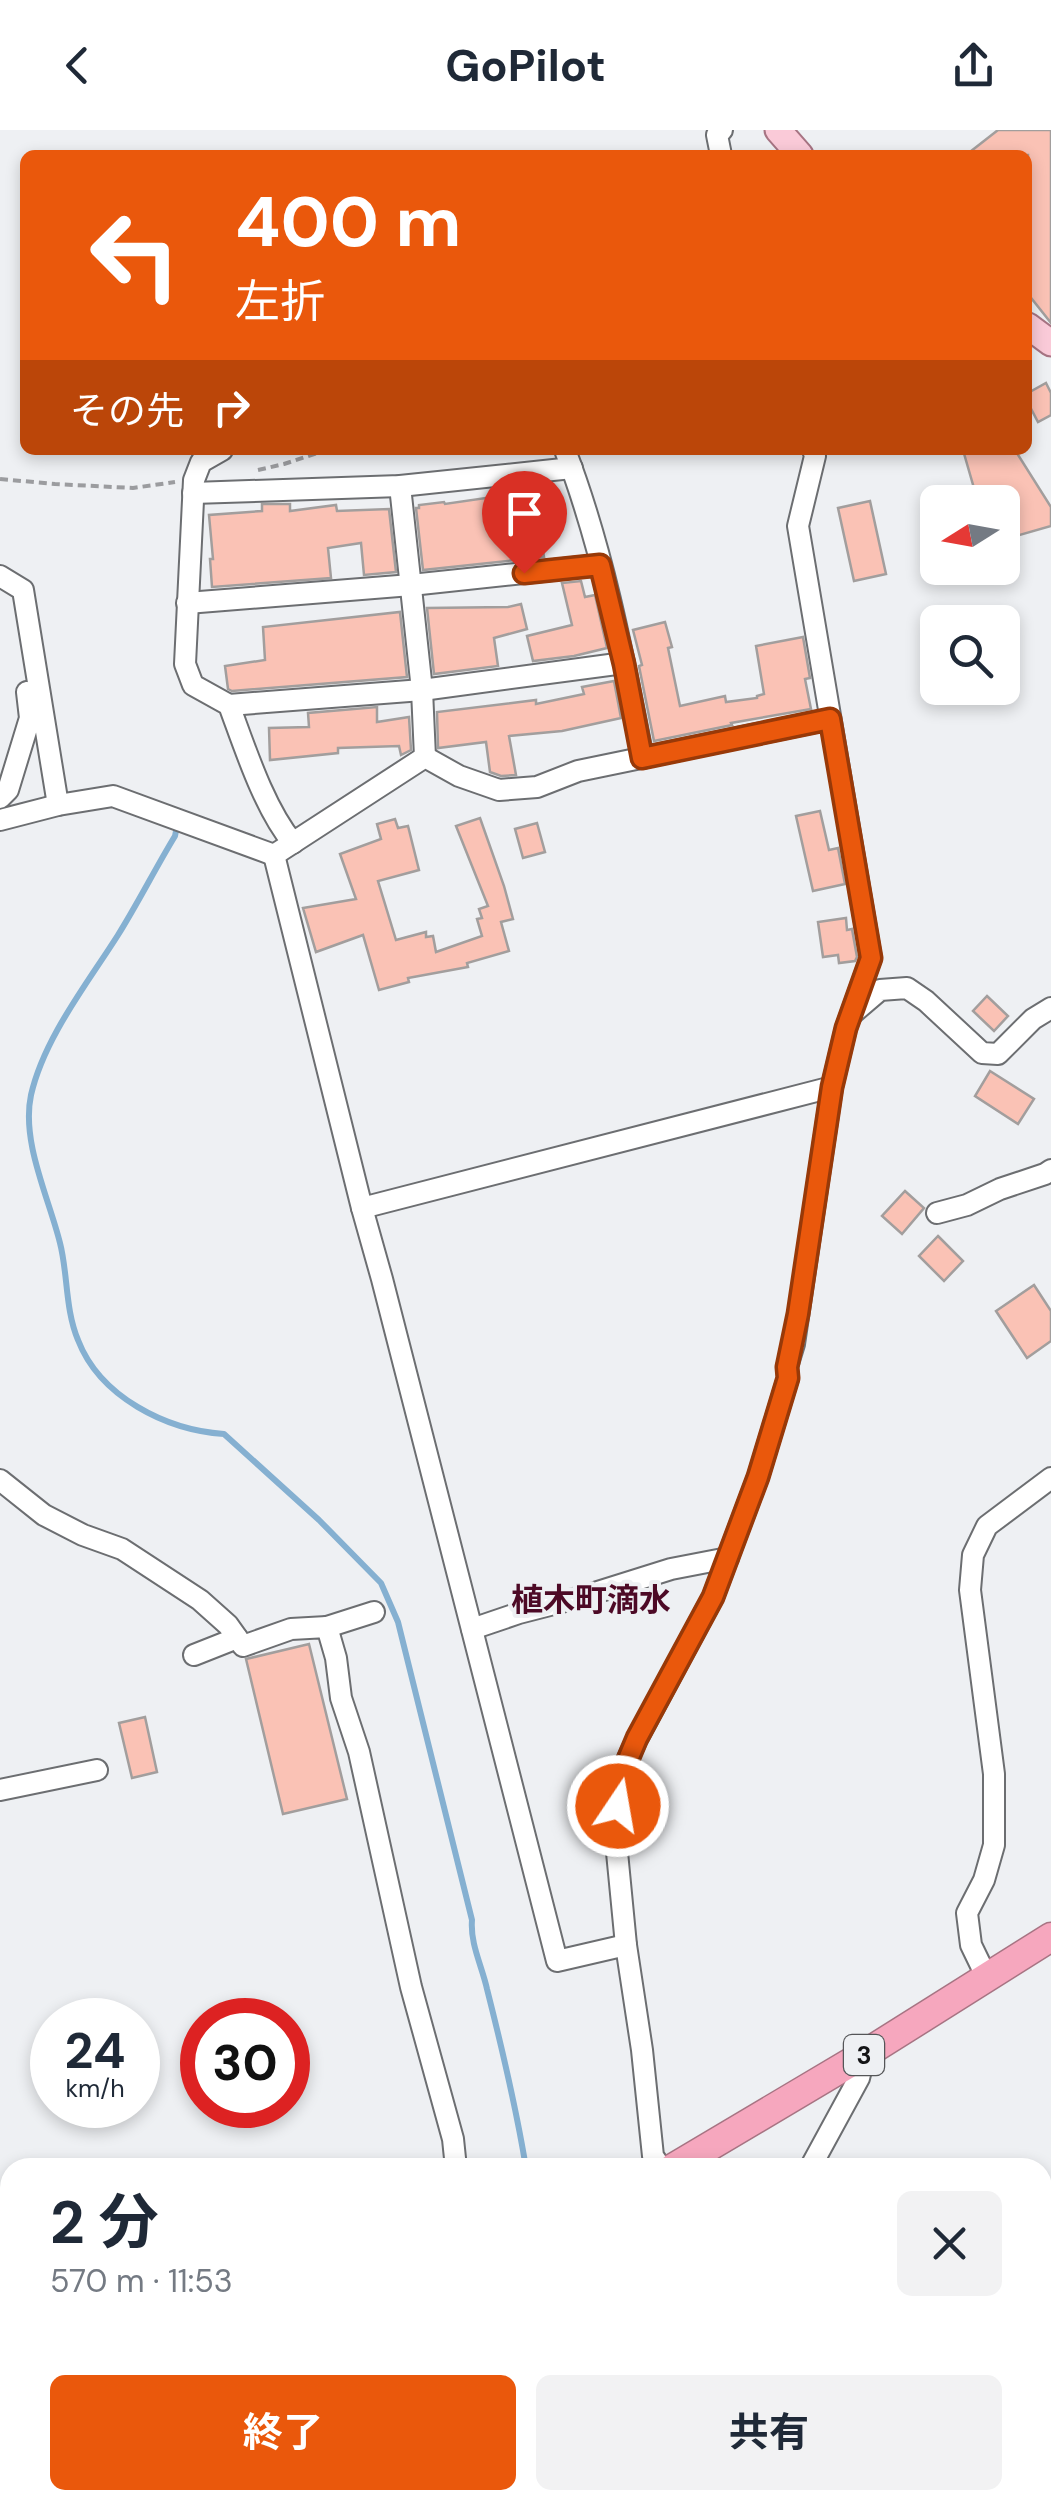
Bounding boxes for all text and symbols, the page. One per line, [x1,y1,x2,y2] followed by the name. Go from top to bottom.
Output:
[445,36,606,95] text: GoPilot
[50,38,105,93] icon: back
[946,38,1001,93] icon: share
[235,177,461,268] text: 400 m
[70,190,200,320] icon: left
[235,272,325,331] text: 左折
[204,380,259,435] icon: right
[70,386,184,436] text: その先
[482,471,567,574] pin
[920,485,1020,585] north arrow
[920,485,1020,705] map controls
[497,486,552,541] icon: arrive
[920,605,1020,705] button: search
[511,1579,671,1621] district label: 植木町滴水
[566,1754,670,1858] position arrow
[180,1998,310,2128] speed limit sign: 30
[65,2018,126,2084] text: 24
[844,2035,884,2075] road number: 3
[65,2072,125,2105] text: km/h
[50,2183,159,2262] text: 2 分
[897,2191,1002,2296] button: close
[50,2260,233,2302] text: 570 m · 11:53
[50,2375,516,2490] button: 終了
[536,2375,1002,2490] button: 共有

